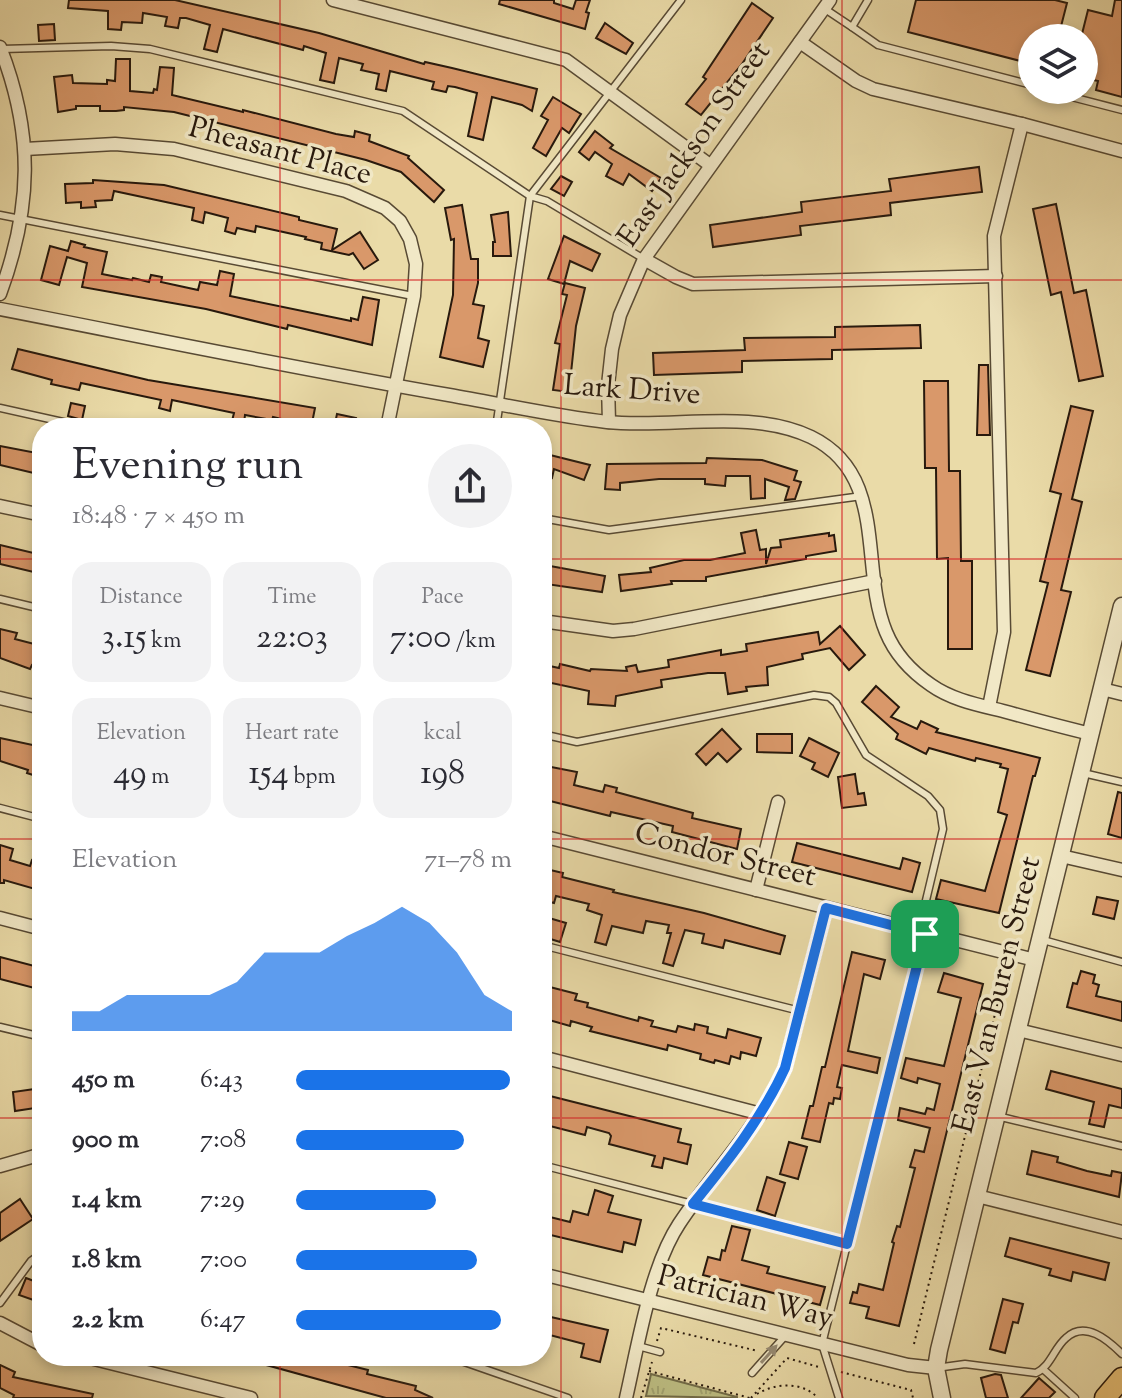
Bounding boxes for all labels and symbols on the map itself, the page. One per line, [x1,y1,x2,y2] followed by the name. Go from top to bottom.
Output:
[608,34,782,256] street label: East Jackson Street
[184,107,376,197] street label: Pheasant Place
[562,365,702,417] street label: Lark Drive
[630,813,820,899] street label: Condor Street
[943,852,1053,1138] street label: East Van Buren Street
[891,900,959,968] pin
[653,1255,838,1341] street label: Patrician Way
[760,1345,777,1365] one-way arrow

